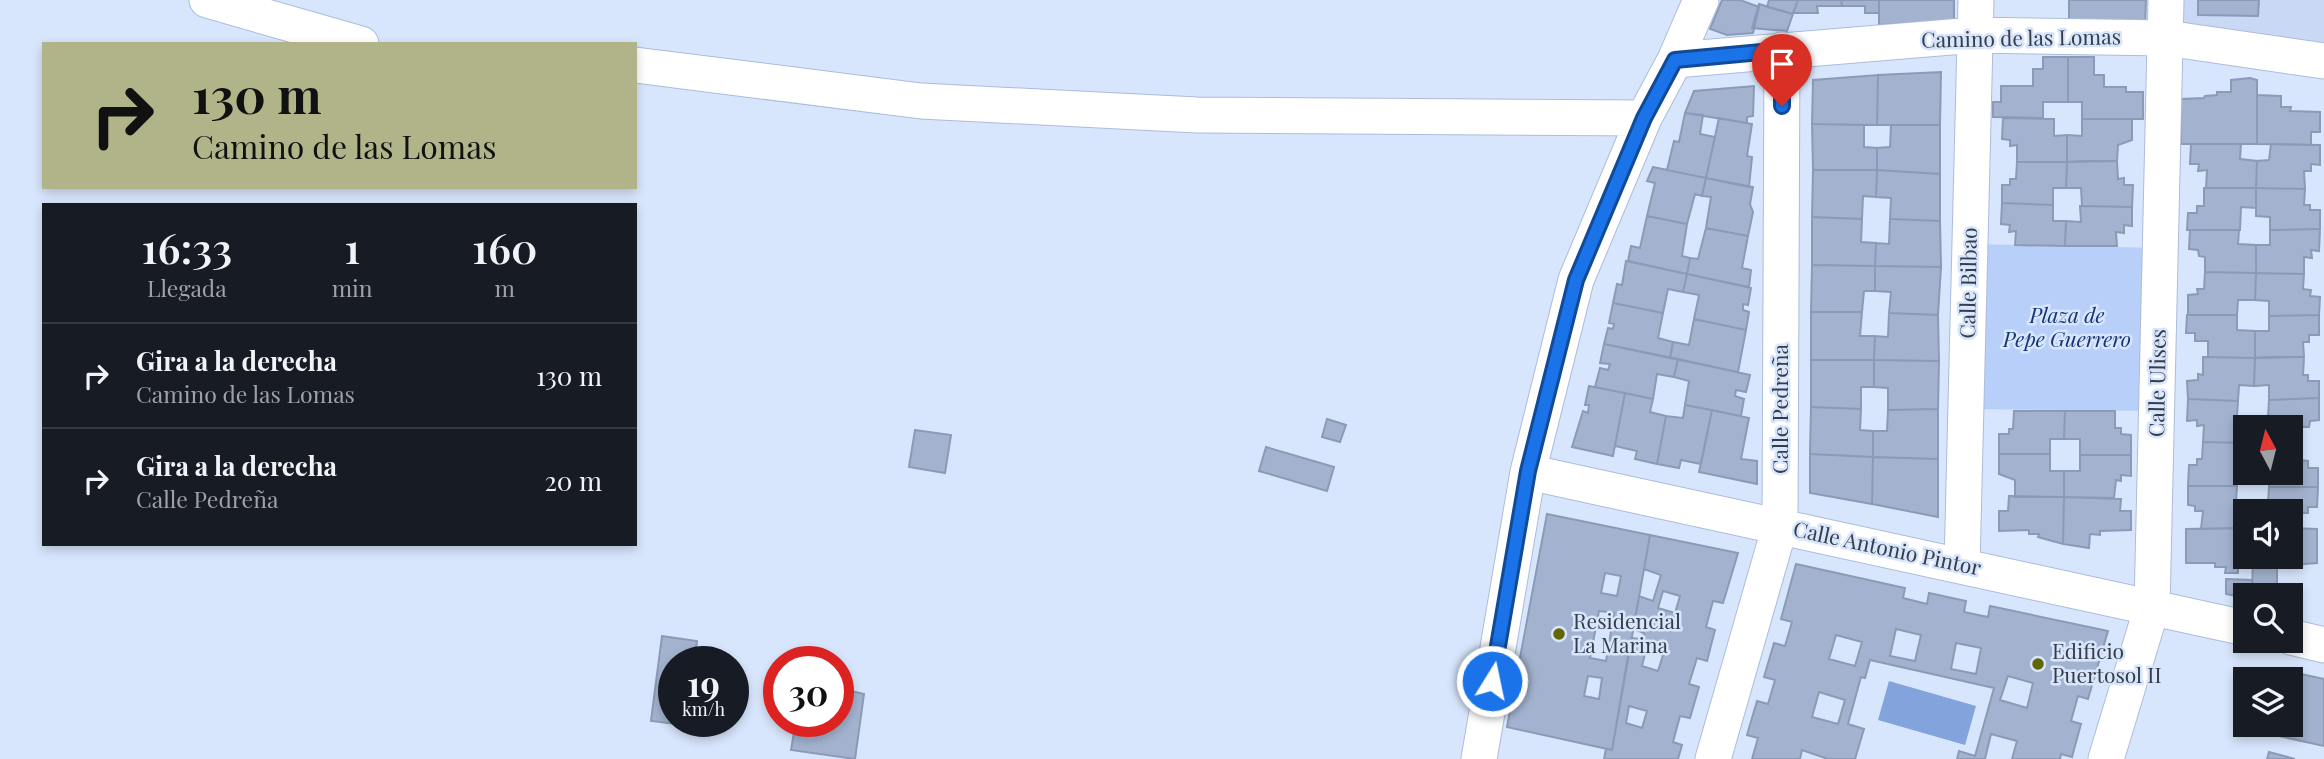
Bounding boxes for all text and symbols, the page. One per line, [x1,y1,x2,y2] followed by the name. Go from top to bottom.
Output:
[1921,21,2121,53] street label: Camino de las Lomas
[1752,34,1812,106] pin
[1763,45,1801,83] icon: arrive
[192,61,322,126] text: 130 m
[77,70,168,161] icon: right
[192,124,497,167] text: Camino de las Lomas
[142,219,232,275] text: 16:33
[344,219,360,275] text: 1
[472,219,537,275] text: 160
[1952,227,1982,339] street label: Calle Bilbao
[147,272,227,303] text: Llegada
[332,272,373,303] text: min
[495,272,515,303] text: m
[2002,300,2131,352] park label: Plaza de Pepe Guerrero
[2141,329,2171,437] street label: Calle Ulises
[136,343,337,378] text: Gira a la derecha
[1765,343,1793,474] street label: Calle Pedreña
[77,357,115,395] icon: right
[536,358,602,393] text: 130 m
[136,378,355,409] text: Camino de las Lomas
[2233,415,2303,485] north arrow
[2233,415,2303,737] map controls
[136,448,337,483] text: Gira a la derecha
[77,462,115,500] icon: right
[544,463,602,498] text: 20 m
[136,483,278,514] text: Calle Pedreña
[2233,499,2303,569] button: sound
[1791,513,1984,581] street label: Calle Antonio Pintor
[2233,583,2303,653] button: search
[1573,606,1681,658] place label: Residencial La Marina
[1551,626,1567,642] marker: Residencial La Marina
[2052,636,2162,688] place label: Edificio Puertosol II
[1455,644,1529,718] position arrow
[763,646,854,737] speed limit sign: 30
[2030,656,2046,672] marker: Edificio Puertosol II
[687,659,720,706] text: 19
[2233,667,2303,737] button: layers
[682,697,725,721] text: km/h

